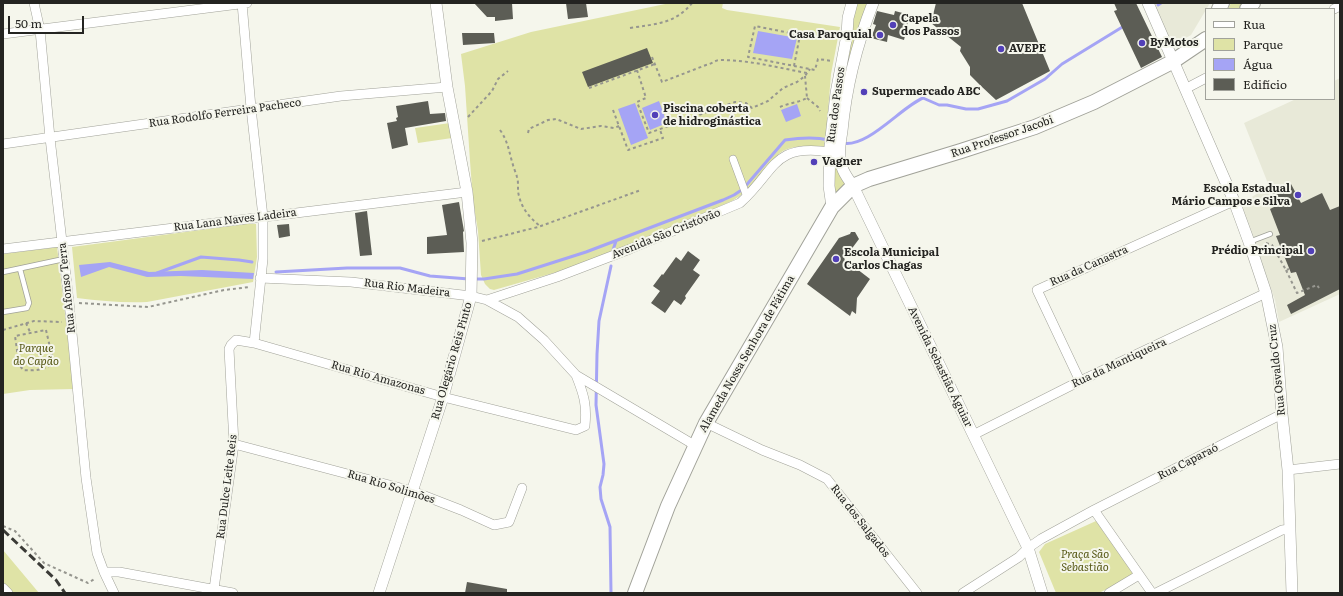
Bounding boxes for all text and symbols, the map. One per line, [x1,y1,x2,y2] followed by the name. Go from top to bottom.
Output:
[10,8,86,34] scale bar
[1205,8,1335,100] legend
[901,12,959,38] place label: Capela dos Passos
[15,14,42,32] text: 50 m
[1243,15,1265,33] text: Rua
[888,20,898,30] marker: Capela dos Passos
[789,28,872,42] place label: Casa Paroquial
[875,30,885,40] marker: Casa Paroquial
[1243,35,1283,53] text: Parque
[1150,36,1199,50] place label: ByMotos
[1137,38,1147,48] marker: ByMotos
[1009,42,1046,56] place label: AVEPE
[996,44,1006,54] marker: AVEPE
[1243,55,1273,73] text: Água
[824,66,848,144] street label: Rua dos Passos
[1243,75,1287,93] text: Edifício
[872,85,981,99] place label: Supermercado ABC
[859,87,869,97] marker: Supermercado ABC
[148,96,302,130] street label: Rua Rodolfo Ferreira Pacheco
[663,102,761,128] place label: Piscina coberta de hidroginástica
[650,110,660,120] marker: Piscina coberta de hidroginástica
[949,113,1055,161] street label: Rua Professor Jacobi
[822,155,862,169] place label: Vagner
[809,157,819,167] marker: Vagner
[1172,182,1290,208] place label: Escola Estadual Mário Campos e Silva
[1293,190,1303,200] marker: Escola Estadual Mário Campos e Silva
[173,206,297,234] street label: Rua Lana Naves Ladeira
[610,206,722,262] street label: Avenida São Cristóvão
[56,242,78,334] street label: Rua Afonso Terra
[1048,243,1130,289] street label: Rua da Canastra
[1211,244,1303,258] place label: Prédio Principal
[844,246,939,272] place label: Escola Municipal Carlos Chagas
[1306,246,1316,256] marker: Prédio Principal
[831,254,841,264] marker: Escola Municipal Carlos Chagas
[696,273,798,435] street label: Alameda Nossa Senhora de Fátima
[363,276,451,300] street label: Rua Rio Madeira
[429,301,475,421] street label: Rua Olegário Reis Pinto
[905,305,975,429] street label: Avenida Sebastião Águiar
[1266,323,1288,417] street label: Rua Osvaldo Cruz
[1069,335,1169,391] street label: Rua da Mantiqueira
[13,342,59,368] park label: Parque do Capão
[330,358,426,398] street label: Rua Rio Amazonas
[214,434,240,540] street label: Rua Dulce Leite Reis
[1156,441,1220,483] street label: Rua Caparaó
[346,467,436,507] street label: Rua Rio Solimões
[828,482,892,560] street label: Rua dos Salgados
[1061,548,1109,574] park label: Praça São Sebastião

